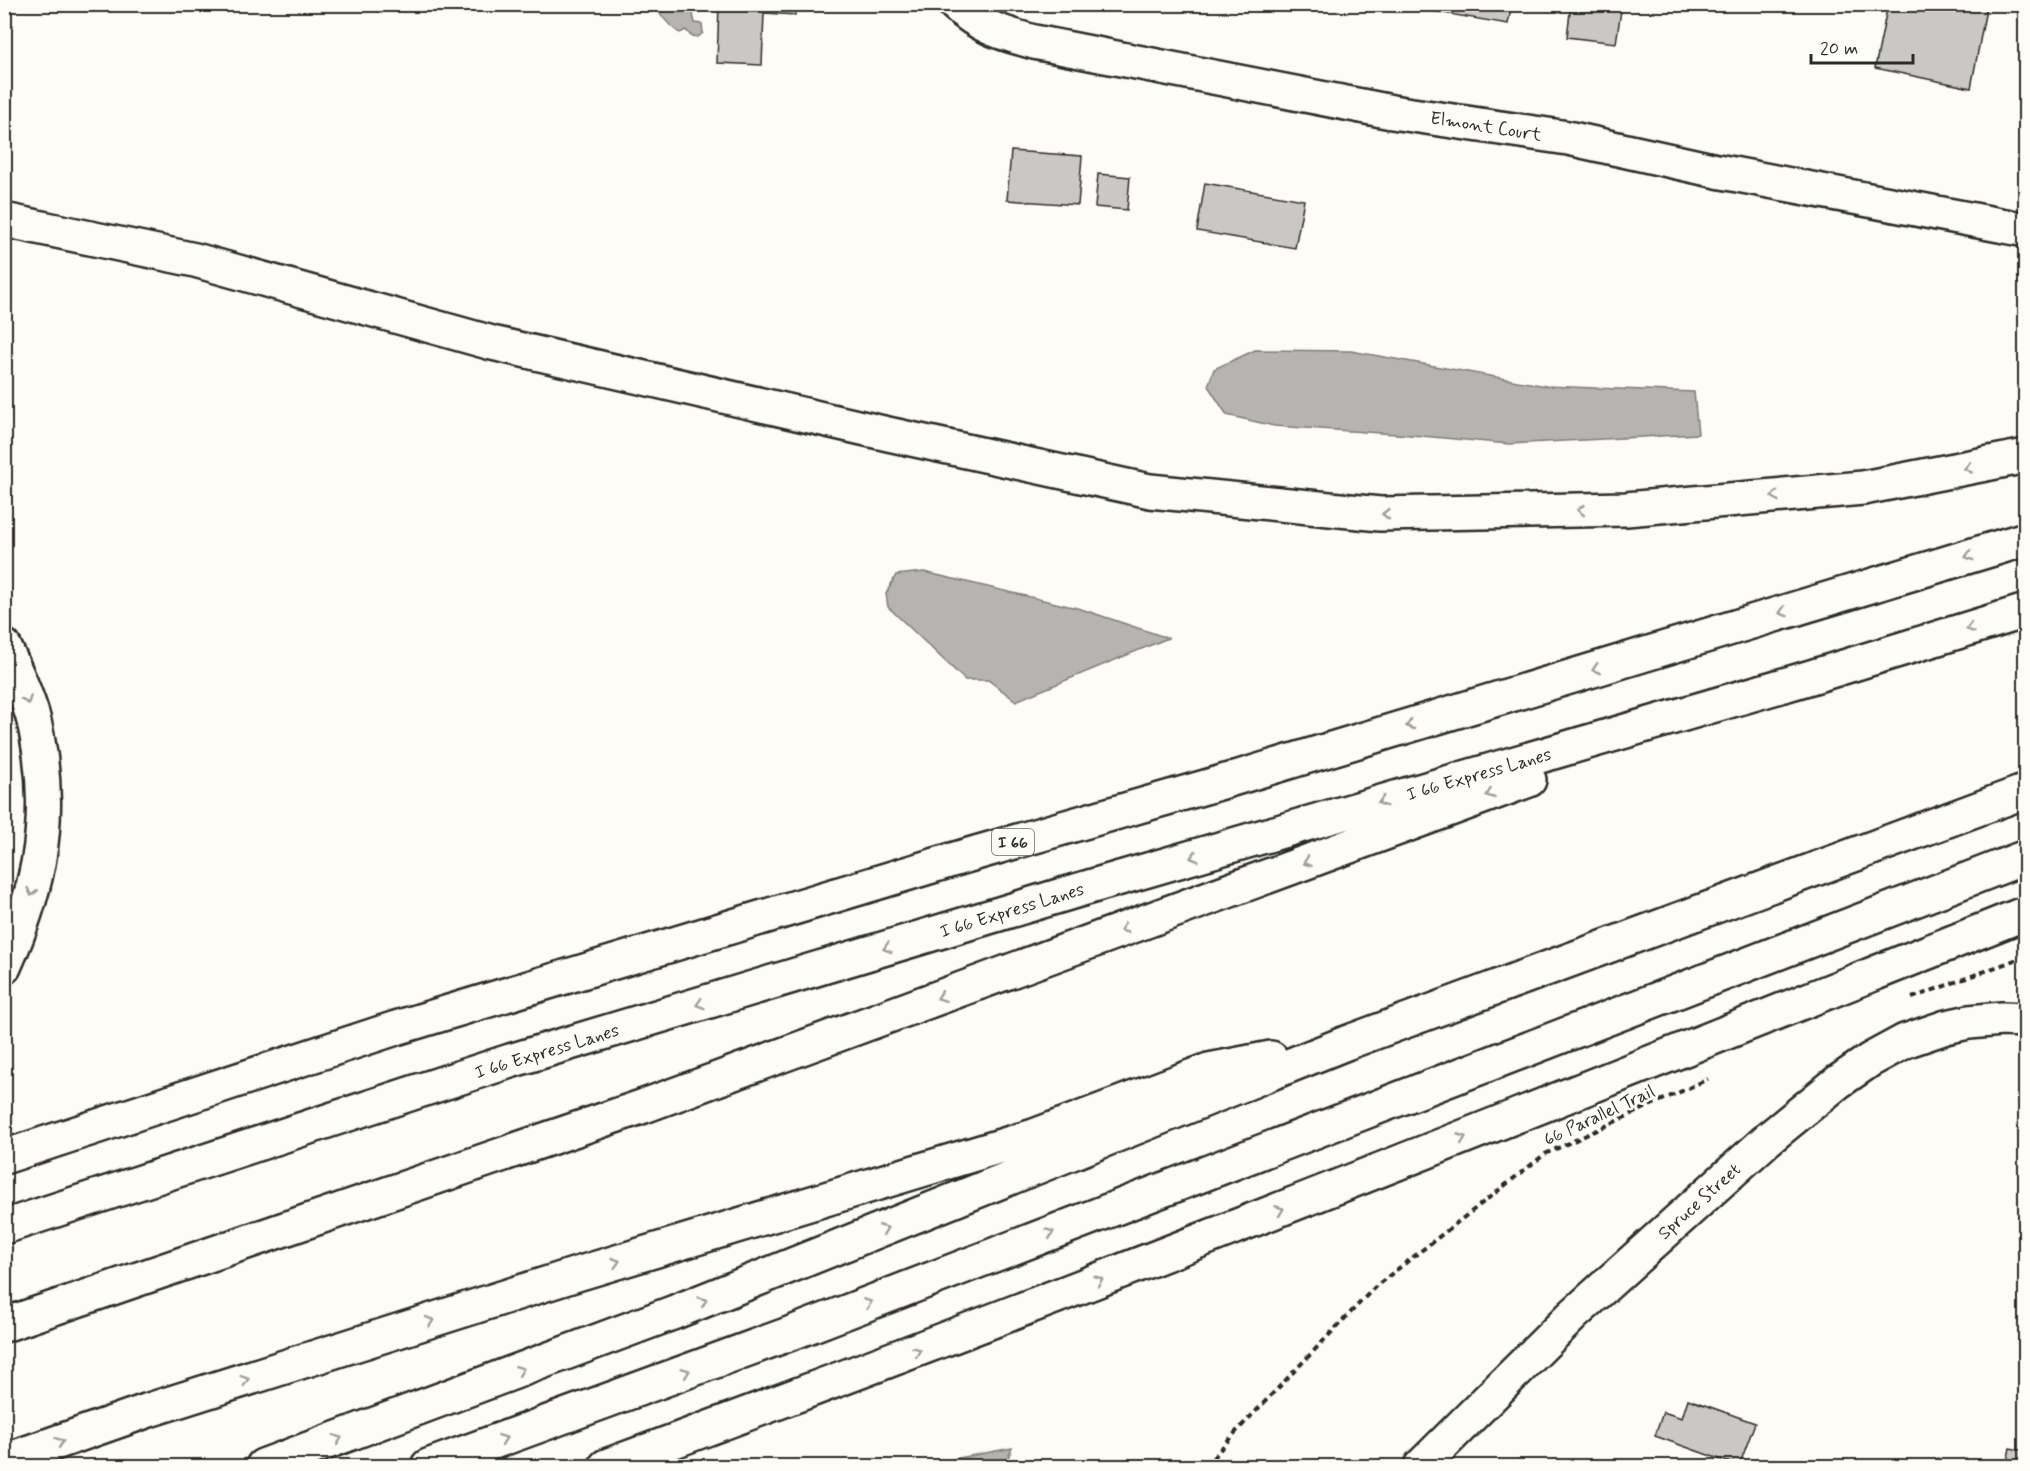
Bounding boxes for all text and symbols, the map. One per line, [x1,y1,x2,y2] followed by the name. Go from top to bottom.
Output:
[1811,27,1913,65] scale bar
[1820,37,1858,61] text: 20 m
[1428,106,1544,148] street label: Elmont Court
[1963,460,1973,473] one-way arrow
[1771,489,1780,502] one-way arrow
[1577,504,1586,516] one-way arrow
[1382,508,1391,520] one-way arrow
[1964,549,1975,561] one-way arrow
[1778,605,1789,617] one-way arrow
[1965,621,1976,633] one-way arrow
[1591,662,1602,674] one-way arrow
[20,694,33,705] one-way arrow
[1405,718,1415,730] one-way arrow
[1404,743,1555,807] street label: I 66 Express Lanes
[1485,787,1495,800] one-way arrow
[1377,795,1387,807] one-way arrow
[992,829,1034,855] road number: I 66
[1189,850,1200,862] one-way arrow
[1302,855,1313,867] one-way arrow
[937,878,1087,944] street label: I 66 Express Lanes
[27,887,40,897] one-way arrow
[1119,922,1129,935] one-way arrow
[882,941,893,953] one-way arrow
[936,989,946,1002] one-way arrow
[695,997,706,1009] one-way arrow
[472,1019,622,1085] street label: I 66 Express Lanes
[1540,1080,1659,1152] street label: 66 Parallel Trail
[1455,1133,1466,1145] one-way arrow
[1653,1158,1746,1245] street label: Spruce Street
[1274,1204,1285,1217] one-way arrow
[878,1224,889,1236] one-way arrow
[1044,1228,1055,1240] one-way arrow
[610,1257,621,1269] one-way arrow
[1092,1275,1103,1287] one-way arrow
[696,1296,707,1308] one-way arrow
[863,1298,873,1311] one-way arrow
[424,1315,435,1328] one-way arrow
[911,1346,922,1358] one-way arrow
[515,1365,525,1378] one-way arrow
[680,1367,691,1379] one-way arrow
[239,1374,249,1387] one-way arrow
[332,1433,343,1446] one-way arrow
[497,1434,508,1446] one-way arrow
[54,1436,65,1449] one-way arrow

